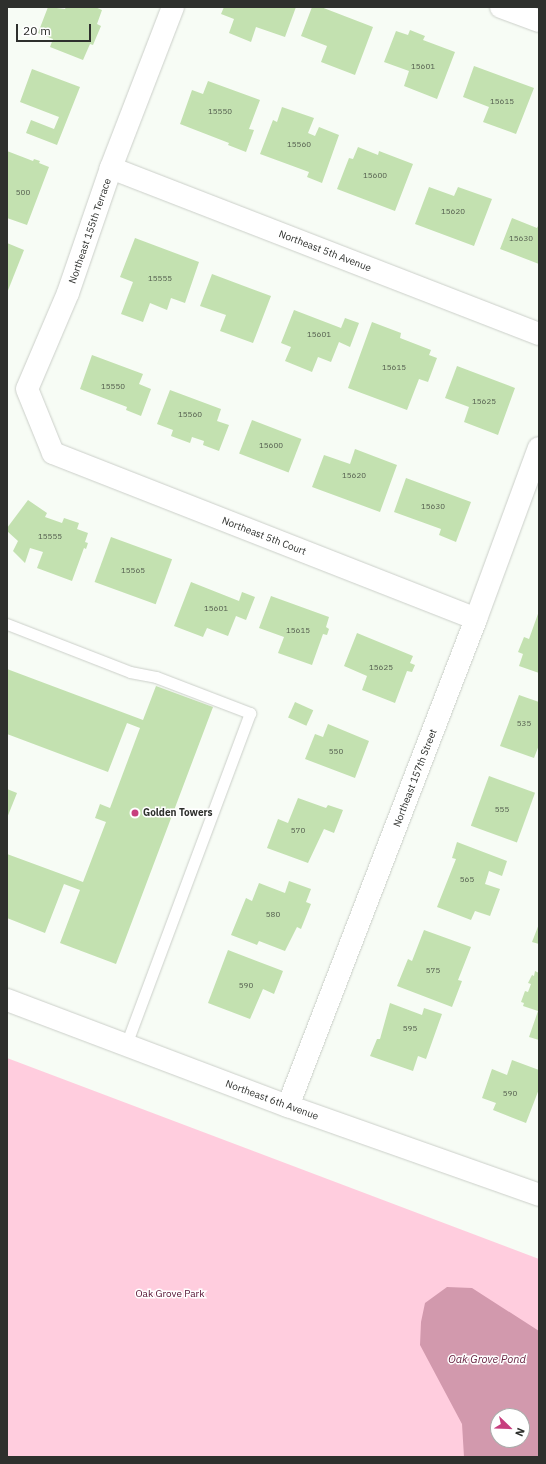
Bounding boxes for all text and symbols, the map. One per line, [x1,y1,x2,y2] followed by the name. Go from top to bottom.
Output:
[18,16,93,42] scale bar
[23,23,51,38] text: 20 m
[411,62,435,72] house number: 15601
[490,97,514,107] house number: 15615
[208,107,232,117] house number: 15550
[287,140,311,150] house number: 15560
[363,171,387,181] house number: 15600
[66,177,114,285] street label: Northeast 155th Terrace
[16,188,30,198] house number: 500
[441,207,465,217] house number: 15620
[277,228,373,274] street label: Northeast 5th Avenue
[509,234,533,244] house number: 15630
[148,274,172,284] house number: 15555
[307,330,331,340] house number: 15601
[382,363,406,373] house number: 15615
[101,382,125,392] house number: 15550
[472,397,496,407] house number: 15625
[178,410,202,420] house number: 15560
[259,441,283,451] house number: 15600
[342,471,366,481] house number: 15620
[421,502,445,512] house number: 15630
[220,514,308,558] street label: Northeast 5th Court
[38,532,62,542] house number: 15555
[121,566,145,576] house number: 15565
[204,604,228,614] house number: 15601
[286,626,310,636] house number: 15615
[369,663,393,673] house number: 15625
[517,719,531,729] house number: 535
[391,727,439,829] street label: Northeast 157th Street
[329,747,343,757] house number: 550
[495,805,509,815] house number: 555
[143,807,213,819] place label: Golden Towers
[130,808,140,818] marker: Golden Towers
[291,826,305,836] house number: 570
[460,875,474,885] house number: 565
[266,910,280,920] house number: 580
[426,966,440,976] house number: 575
[239,981,253,991] house number: 590
[403,1024,417,1034] house number: 595
[224,1078,320,1122] street label: Northeast 6th Avenue
[503,1089,517,1099] house number: 590
[135,1288,205,1300] park label: Oak Grove Park
[448,1352,526,1366] water label: Oak Grove Pond
[490,1408,530,1448] north arrow
[512,1426,528,1439] text: N

